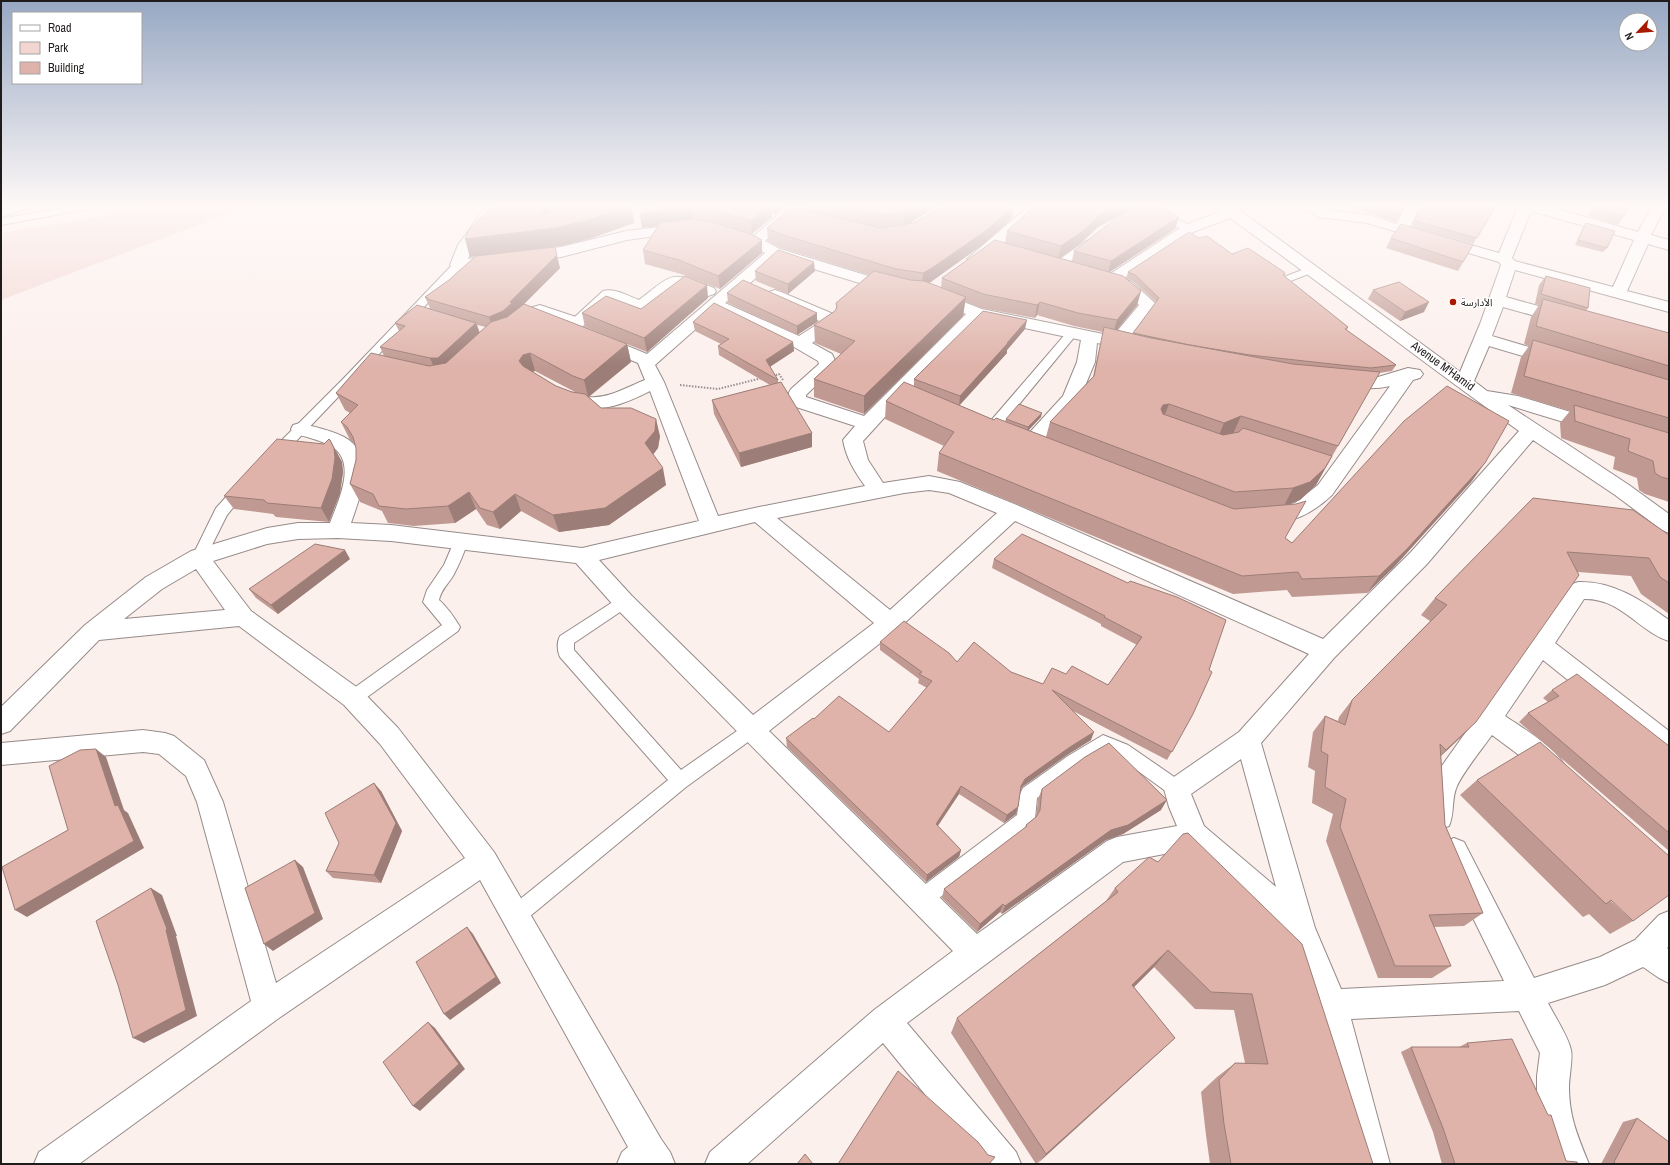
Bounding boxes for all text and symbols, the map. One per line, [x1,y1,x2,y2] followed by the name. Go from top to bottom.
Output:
[12,12,142,84] legend
[1618,12,1658,52] north arrow
[48,20,72,36] text: Road
[1621,30,1637,42] text: N
[48,40,68,56] text: Park
[48,60,85,76] text: Building
[1461,296,1492,309] place label: الأدارسة
[1448,297,1458,307] marker: الأدارسة
[1407,337,1478,395] street label: Avenue M'Hamid

